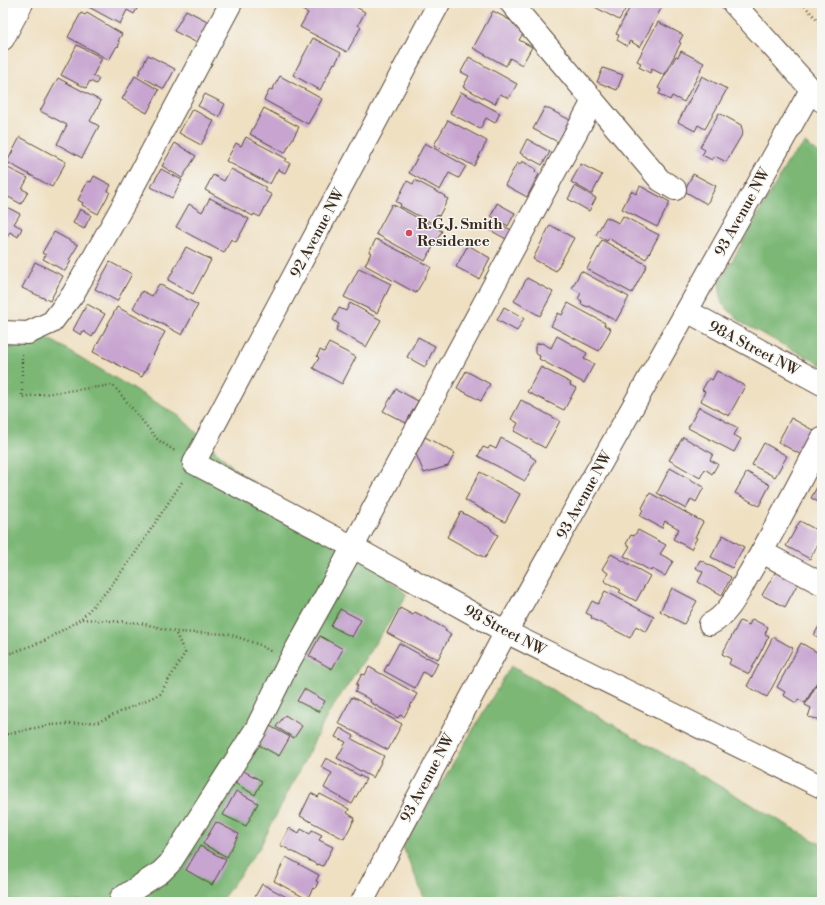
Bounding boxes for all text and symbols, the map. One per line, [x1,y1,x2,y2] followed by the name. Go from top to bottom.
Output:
[710,165,775,260] street label: 93 Avenue NW
[286,185,349,281] street label: 92 Avenue NW
[417,215,503,251] place label: R.G.J. Smith Residence
[404,228,414,238] marker: R.G.J. Smith Residence
[705,317,803,381] street label: 98A Street NW
[552,448,617,543] street label: 93 Avenue NW
[461,601,549,660] street label: 98 Street NW
[396,730,459,826] street label: 93 Avenue NW

